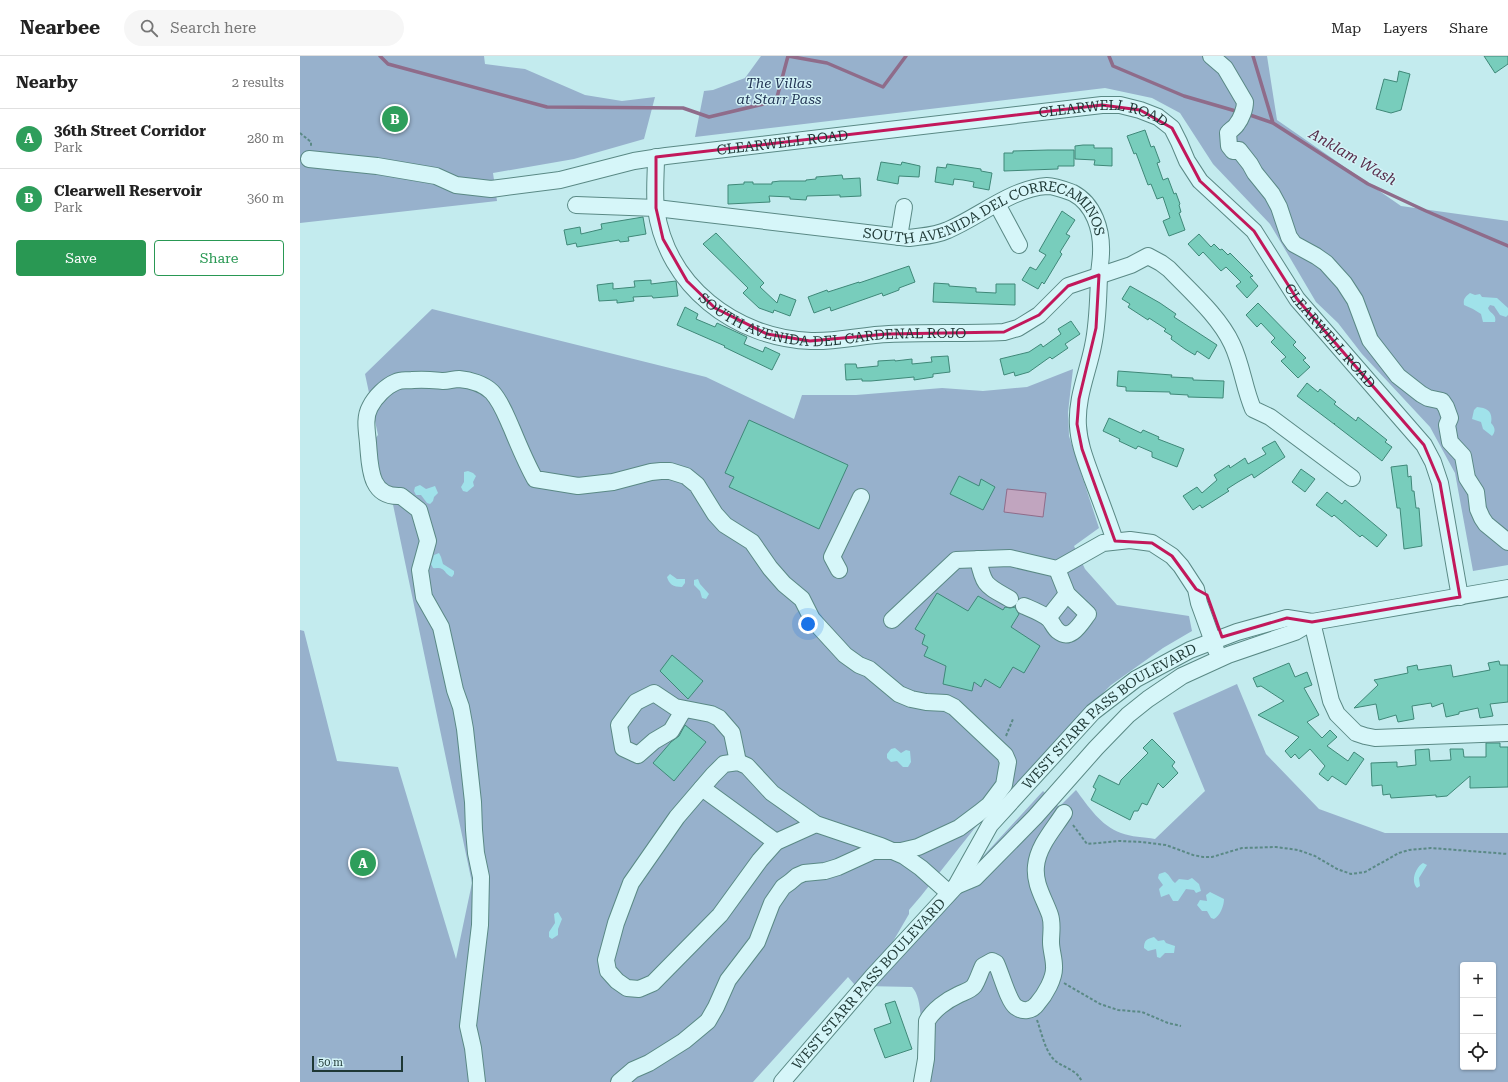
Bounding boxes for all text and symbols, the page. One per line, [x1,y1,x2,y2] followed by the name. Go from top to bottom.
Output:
[124,10,404,46] search box
[20,16,100,39] text: Nearbee
[138,17,160,39] icon: search
[170,19,256,37] text: Search here
[1331,20,1361,36] text: Map
[1383,20,1427,36] text: Layers
[1449,20,1488,36] text: Share
[16,72,78,92] text: Nearby
[232,75,284,90] text: 2 results
[736,75,822,107] park label: The Villas at Starr Pass
[1038,97,1171,130] street label: CLEARWELL ROAD
[382,104,408,134] pin: B
[54,122,206,140] text: 36th Street Corridor
[1305,124,1400,189] water label: Anklam Wash
[716,127,849,158] street label: CLEARWELL ROAD
[24,131,34,146] text: A
[247,131,284,146] text: 280 m
[54,140,83,155] text: Park
[862,178,1108,247] text: SOUTH AVENIDA DEL CORRECAMINOS
[54,182,202,200] text: Clearwell Reservoir
[24,191,34,206] text: B
[247,191,284,206] text: 360 m
[54,200,83,215] text: Park
[842,221,1116,253] street label: SOUTH AVENIDA DEL CORRECAMINOS
[16,240,146,276] button: Save
[154,240,284,276] button: Share
[1281,281,1379,392] street label: CLEARWELL ROAD
[695,289,966,349] street label: SOUTH AVENIDA DEL CARDENAL ROJO
[798,614,818,634] your location
[1019,640,1199,792] street label: WEST STARR PASS BOULEVARD
[350,848,376,878] pin: A
[789,895,949,1072] street label: WEST STARR PASS BOULEVARD
[1460,962,1496,1070] map controls
[1460,962,1496,998] button: +
[1460,998,1496,1034] button: −
[1460,1034,1496,1070] button: locate
[312,1054,403,1073] scale bar
[318,1056,343,1069] text: 50 m

